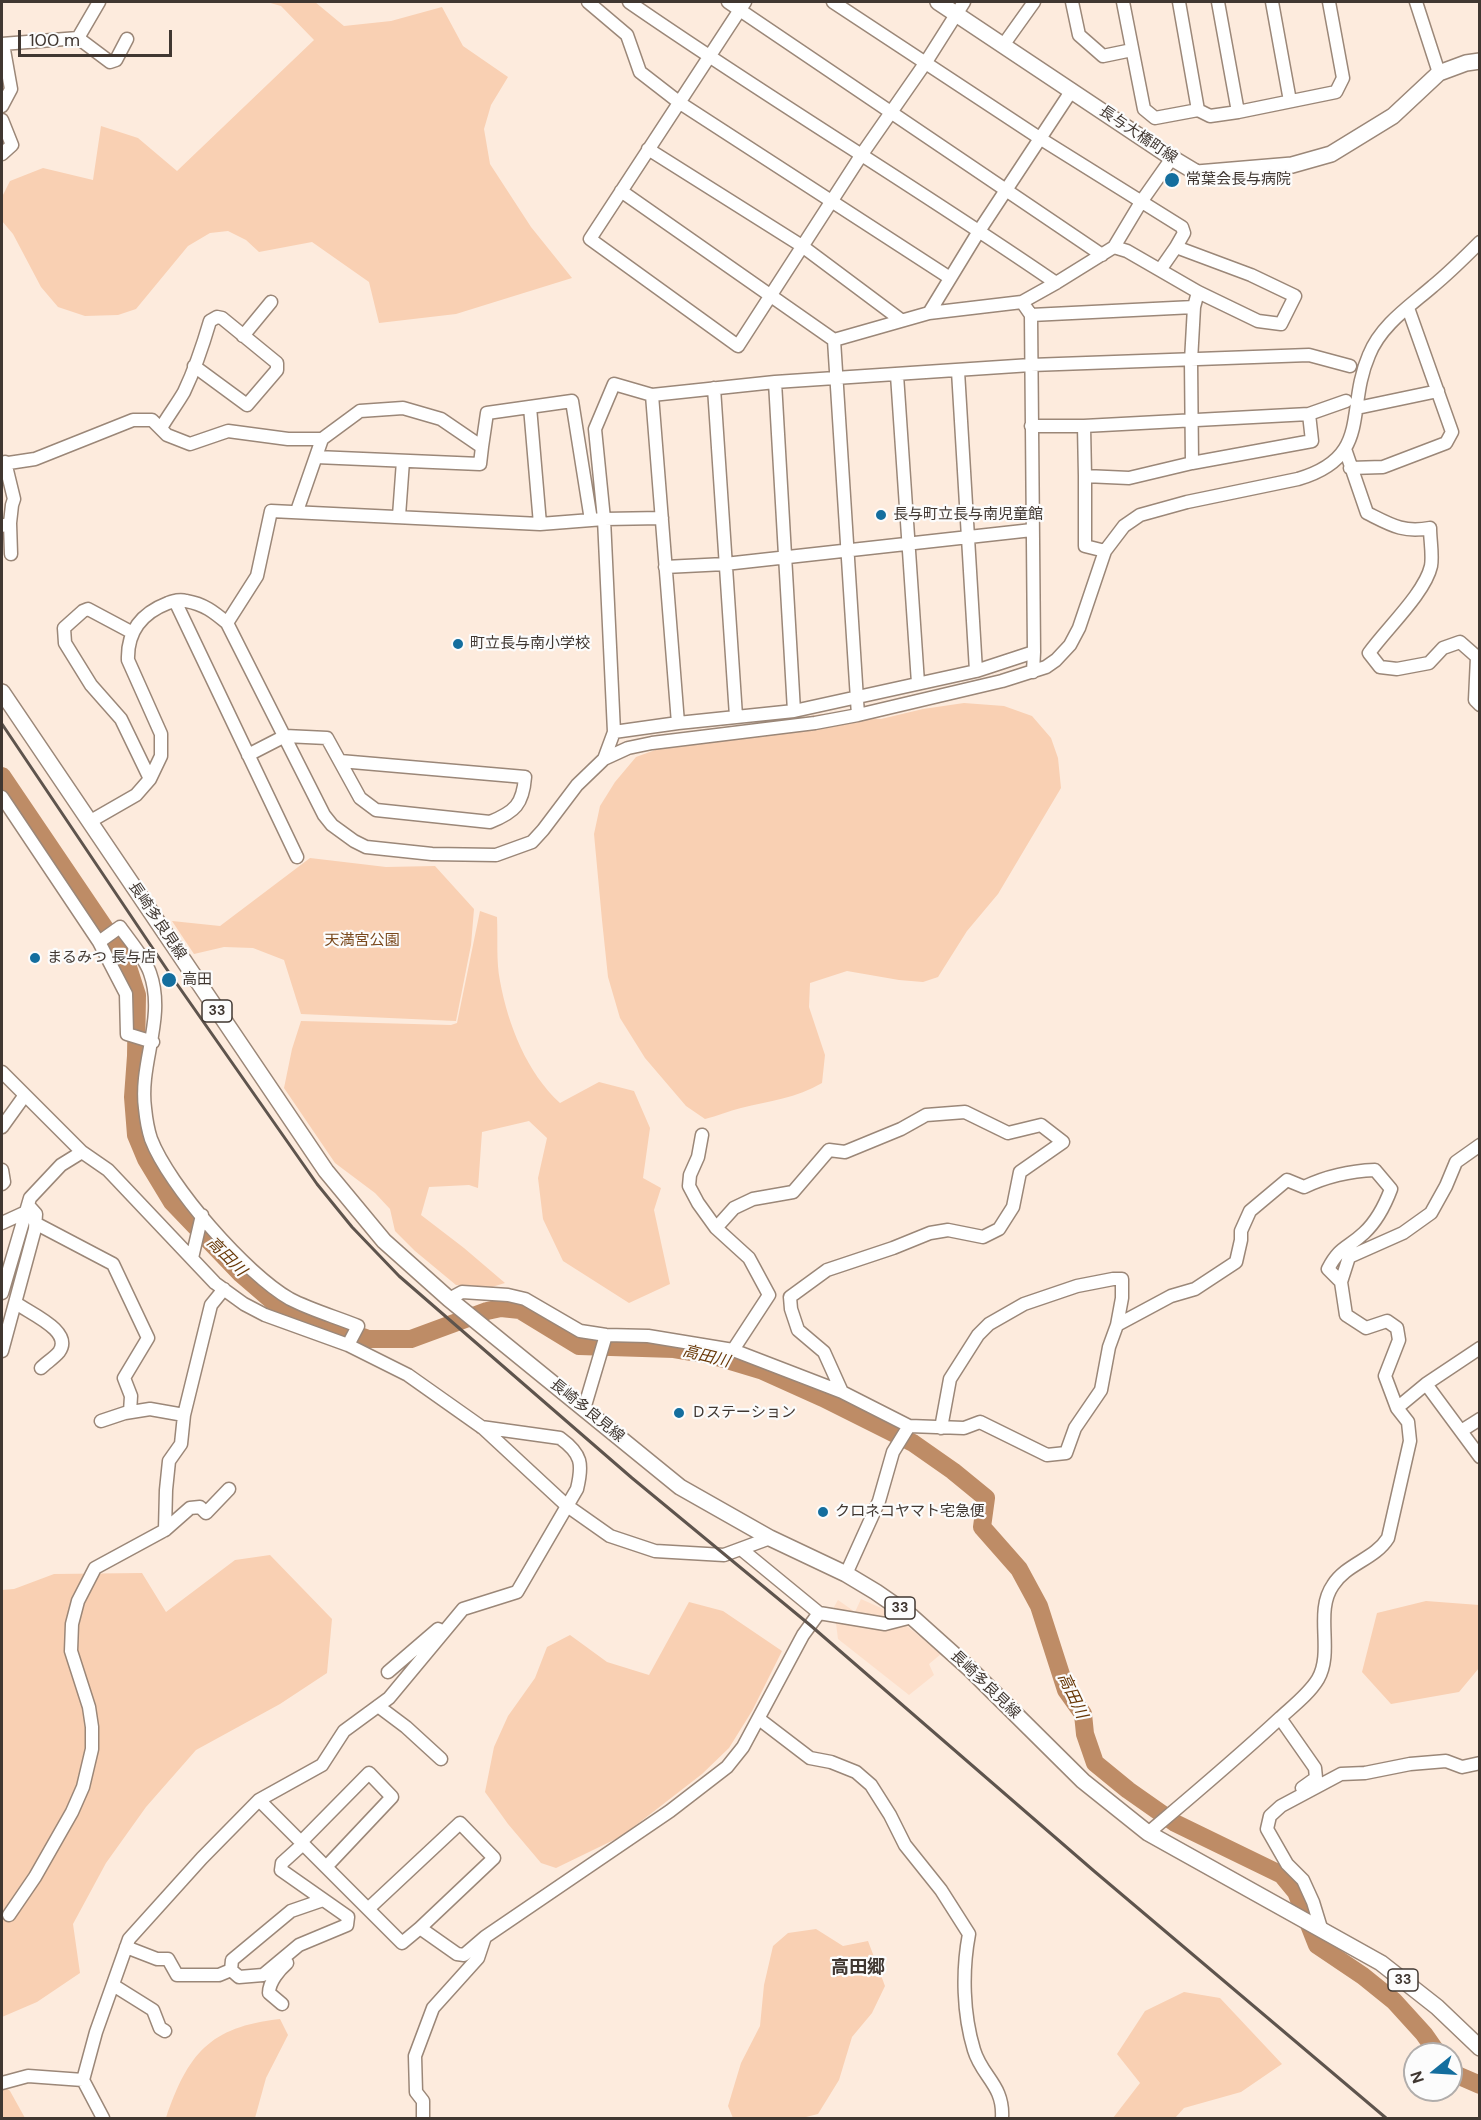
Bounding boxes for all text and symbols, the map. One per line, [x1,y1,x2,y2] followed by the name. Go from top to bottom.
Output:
[21,18,176,56] scale bar
[29,28,80,52] text: 100 m
[1096,102,1180,168] street label: 長与大橋町線
[1163,171,1181,189] marker: 常葉会長与病院
[1186,171,1291,189] place label: 常葉会長与病院
[893,506,1043,524] place label: 長与町立長与南児童館
[874,508,888,522] marker: 長与町立長与南児童館
[470,635,590,653] place label: 町立長与南小学校
[451,637,465,651] marker: 町立長与南小学校
[124,879,190,963] street label: 長崎多良見線
[325,932,399,950] park label: 天満宮公園
[47,949,156,967] place label: まるみつ 長与店
[28,951,42,965] marker: まるみつ 長与店
[160,971,178,989] marker: 高田
[182,971,212,989] place label: 高田
[202,1000,232,1022] road number: 33
[202,1233,250,1281] water label: 高田川
[680,1342,732,1372] water label: 高田川
[546,1376,628,1446] street label: 長崎多良見線
[691,1404,796,1422] place label: Ｄステーション
[672,1406,686,1420] marker: Ｄステーション
[835,1503,985,1521] place label: クロネコヤマト宅急便
[816,1505,830,1519] marker: クロネコヤマト宅急便
[885,1597,915,1619] road number: 33
[946,1647,1024,1723] street label: 長崎多良見線
[1053,1670,1091,1722] water label: 高田川
[831,1957,885,1979] district label: 高田郷
[1388,1969,1418,1991] road number: 33
[1403,2042,1463,2102] north arrow
[1406,2068,1429,2086] text: N

